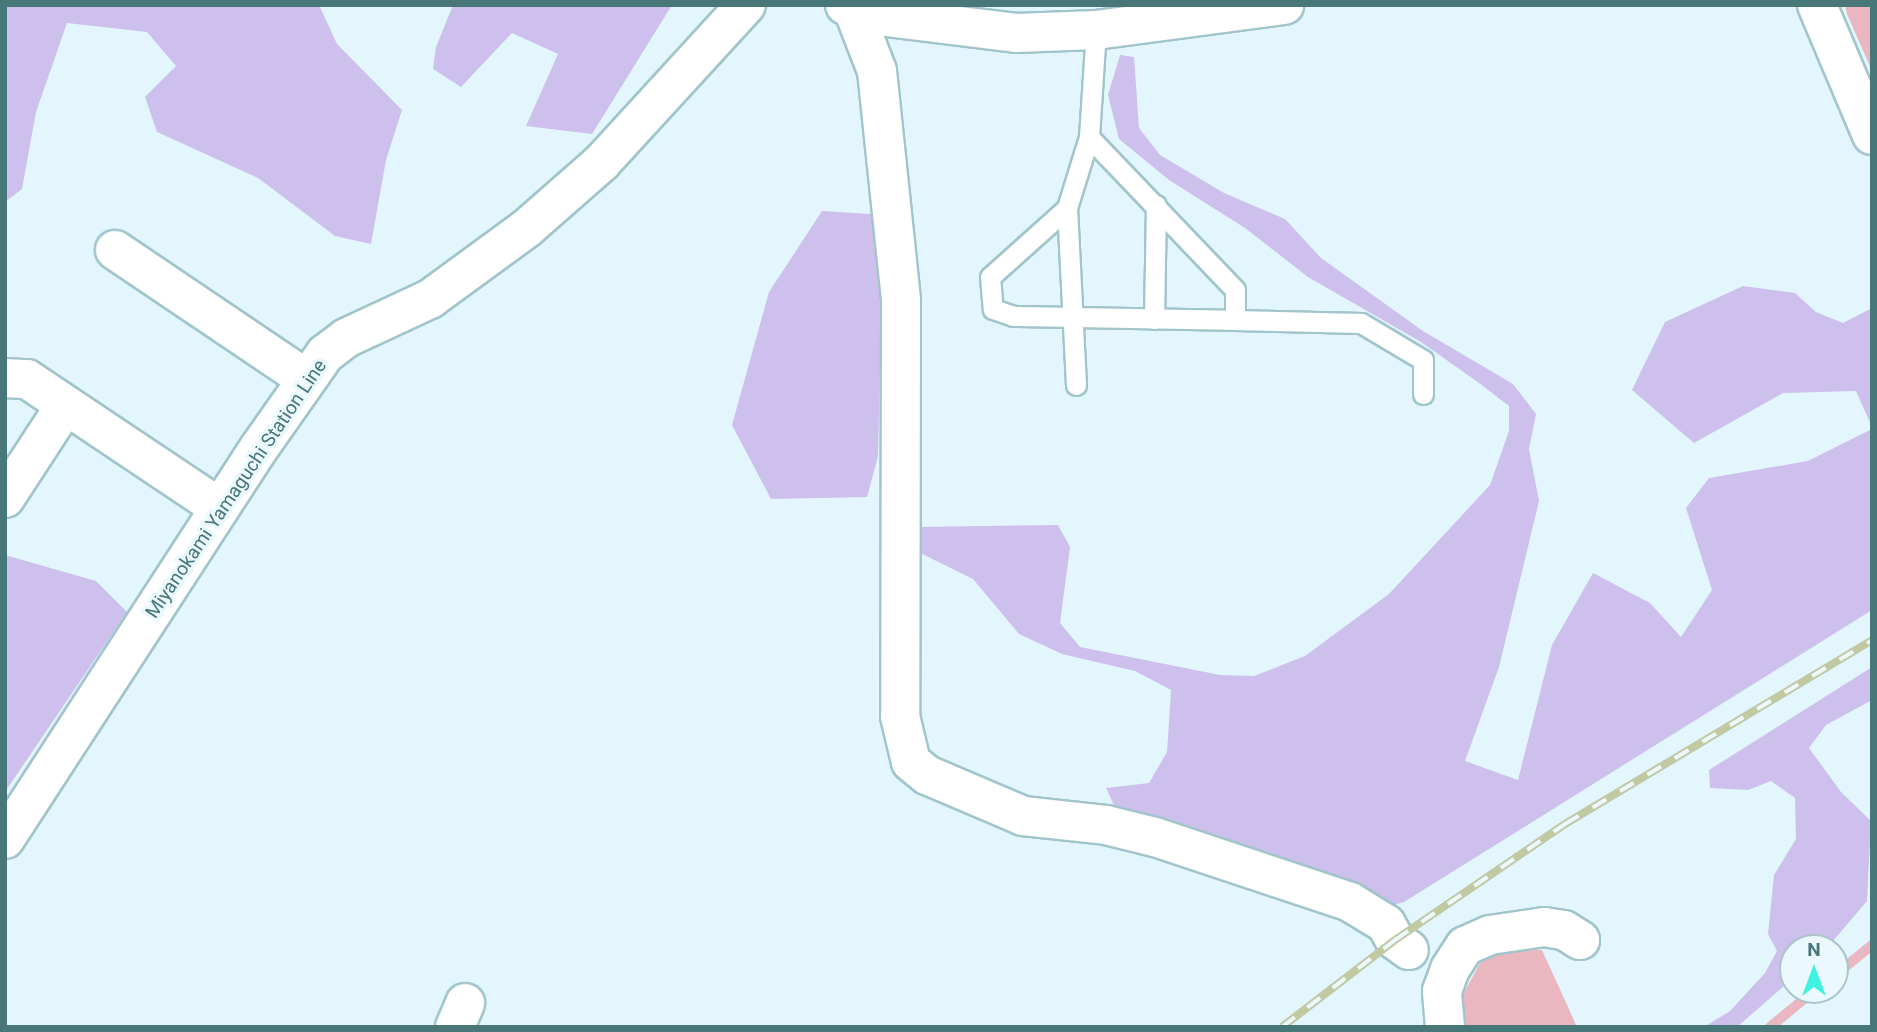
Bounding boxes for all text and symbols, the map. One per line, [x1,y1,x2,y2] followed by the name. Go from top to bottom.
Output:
[141,355,331,623] street label: Miyanokami Yamaguchi Station Line
[1779,934,1849,1004] north arrow
[1807,938,1821,961] text: N

